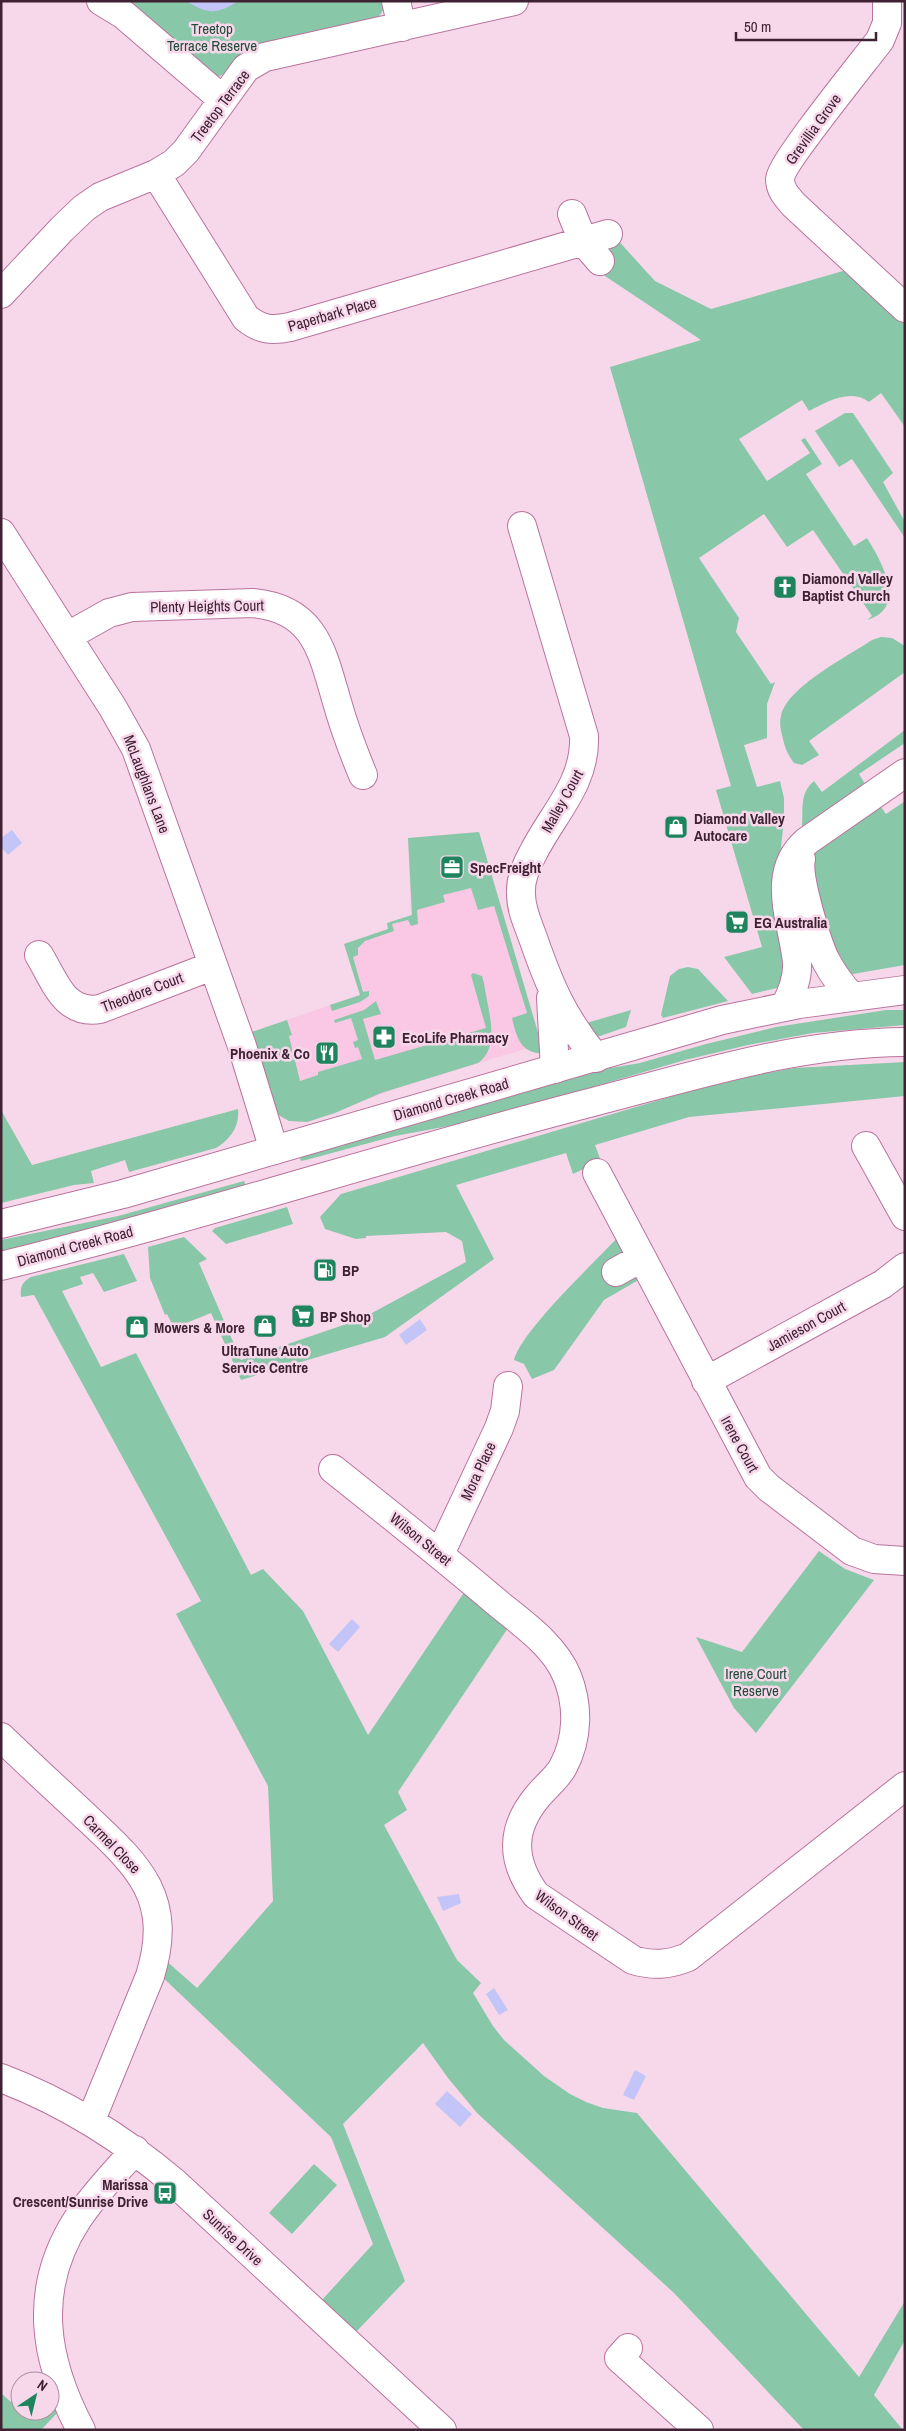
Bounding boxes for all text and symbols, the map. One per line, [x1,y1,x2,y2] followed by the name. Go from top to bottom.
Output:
[736,10,876,42] scale bar
[744,16,771,37] text: 50 m
[167,18,257,56] park label: Treetop Terrace Reserve
[186,65,254,147] street label: Treetop Terrace
[780,89,846,169] street label: Grevillia Grove
[285,291,379,337] street label: Paperbark Place
[802,568,893,606] place label: Diamond Valley Baptist Church
[772,574,798,600] church icon: Diamond Valley Baptist Church
[150,595,264,617] street label: Plenty Heights Court
[119,732,175,836] street label: McLaughlans Lane
[536,765,588,836] street label: Malley Court
[694,808,785,846] place label: Diamond Valley Autocare
[663,814,689,840] shop icon: Diamond Valley Autocare
[439,854,465,880] office icon: SpecFreight
[470,857,541,878] place label: SpecFreight
[724,909,750,935] supermarket icon: EG Australia
[754,912,828,933] place label: EG Australia
[98,967,187,1017] street label: Theodore Court
[371,1024,397,1050] pharmacy icon: EcoLife Pharmacy
[402,1027,509,1048] place label: EcoLife Pharmacy
[314,1040,340,1066] restaurant icon: Phoenix & Co
[230,1043,310,1064] place label: Phoenix & Co
[391,1073,511,1125] street label: Diamond Creek Road
[15,1220,135,1272] street label: Diamond Creek Road
[312,1257,338,1283] fuel station icon: BP
[342,1260,359,1281] place label: BP
[763,1295,850,1356] street label: Jamieson Court
[290,1303,316,1329] supermarket icon: BP Shop
[320,1306,371,1327] place label: BP Shop
[252,1313,278,1339] shop icon: UltraTune Auto Service Centre
[124,1314,150,1340] shop icon: Mowers & More
[154,1317,245,1338] place label: Mowers & More
[221,1340,309,1378] place label: UltraTune Auto Service Centre
[716,1412,764,1477] street label: Irene Court
[455,1438,501,1504] street label: Mora Place
[386,1508,457,1571] street label: Wilson Street
[725,1663,787,1701] park label: Irene Court Reserve
[79,1810,146,1878] street label: Carmel Close
[531,1885,604,1946] street label: Wilson Street
[13,2174,148,2212] place label: Marissa Crescent/Sunrise Drive
[152,2180,178,2206] bus stop icon: Marissa Crescent/Sunrise Drive
[198,2204,268,2270] street label: Sunrise Drive
[10,2371,60,2421] north arrow
[34,2376,51,2395] text: N

